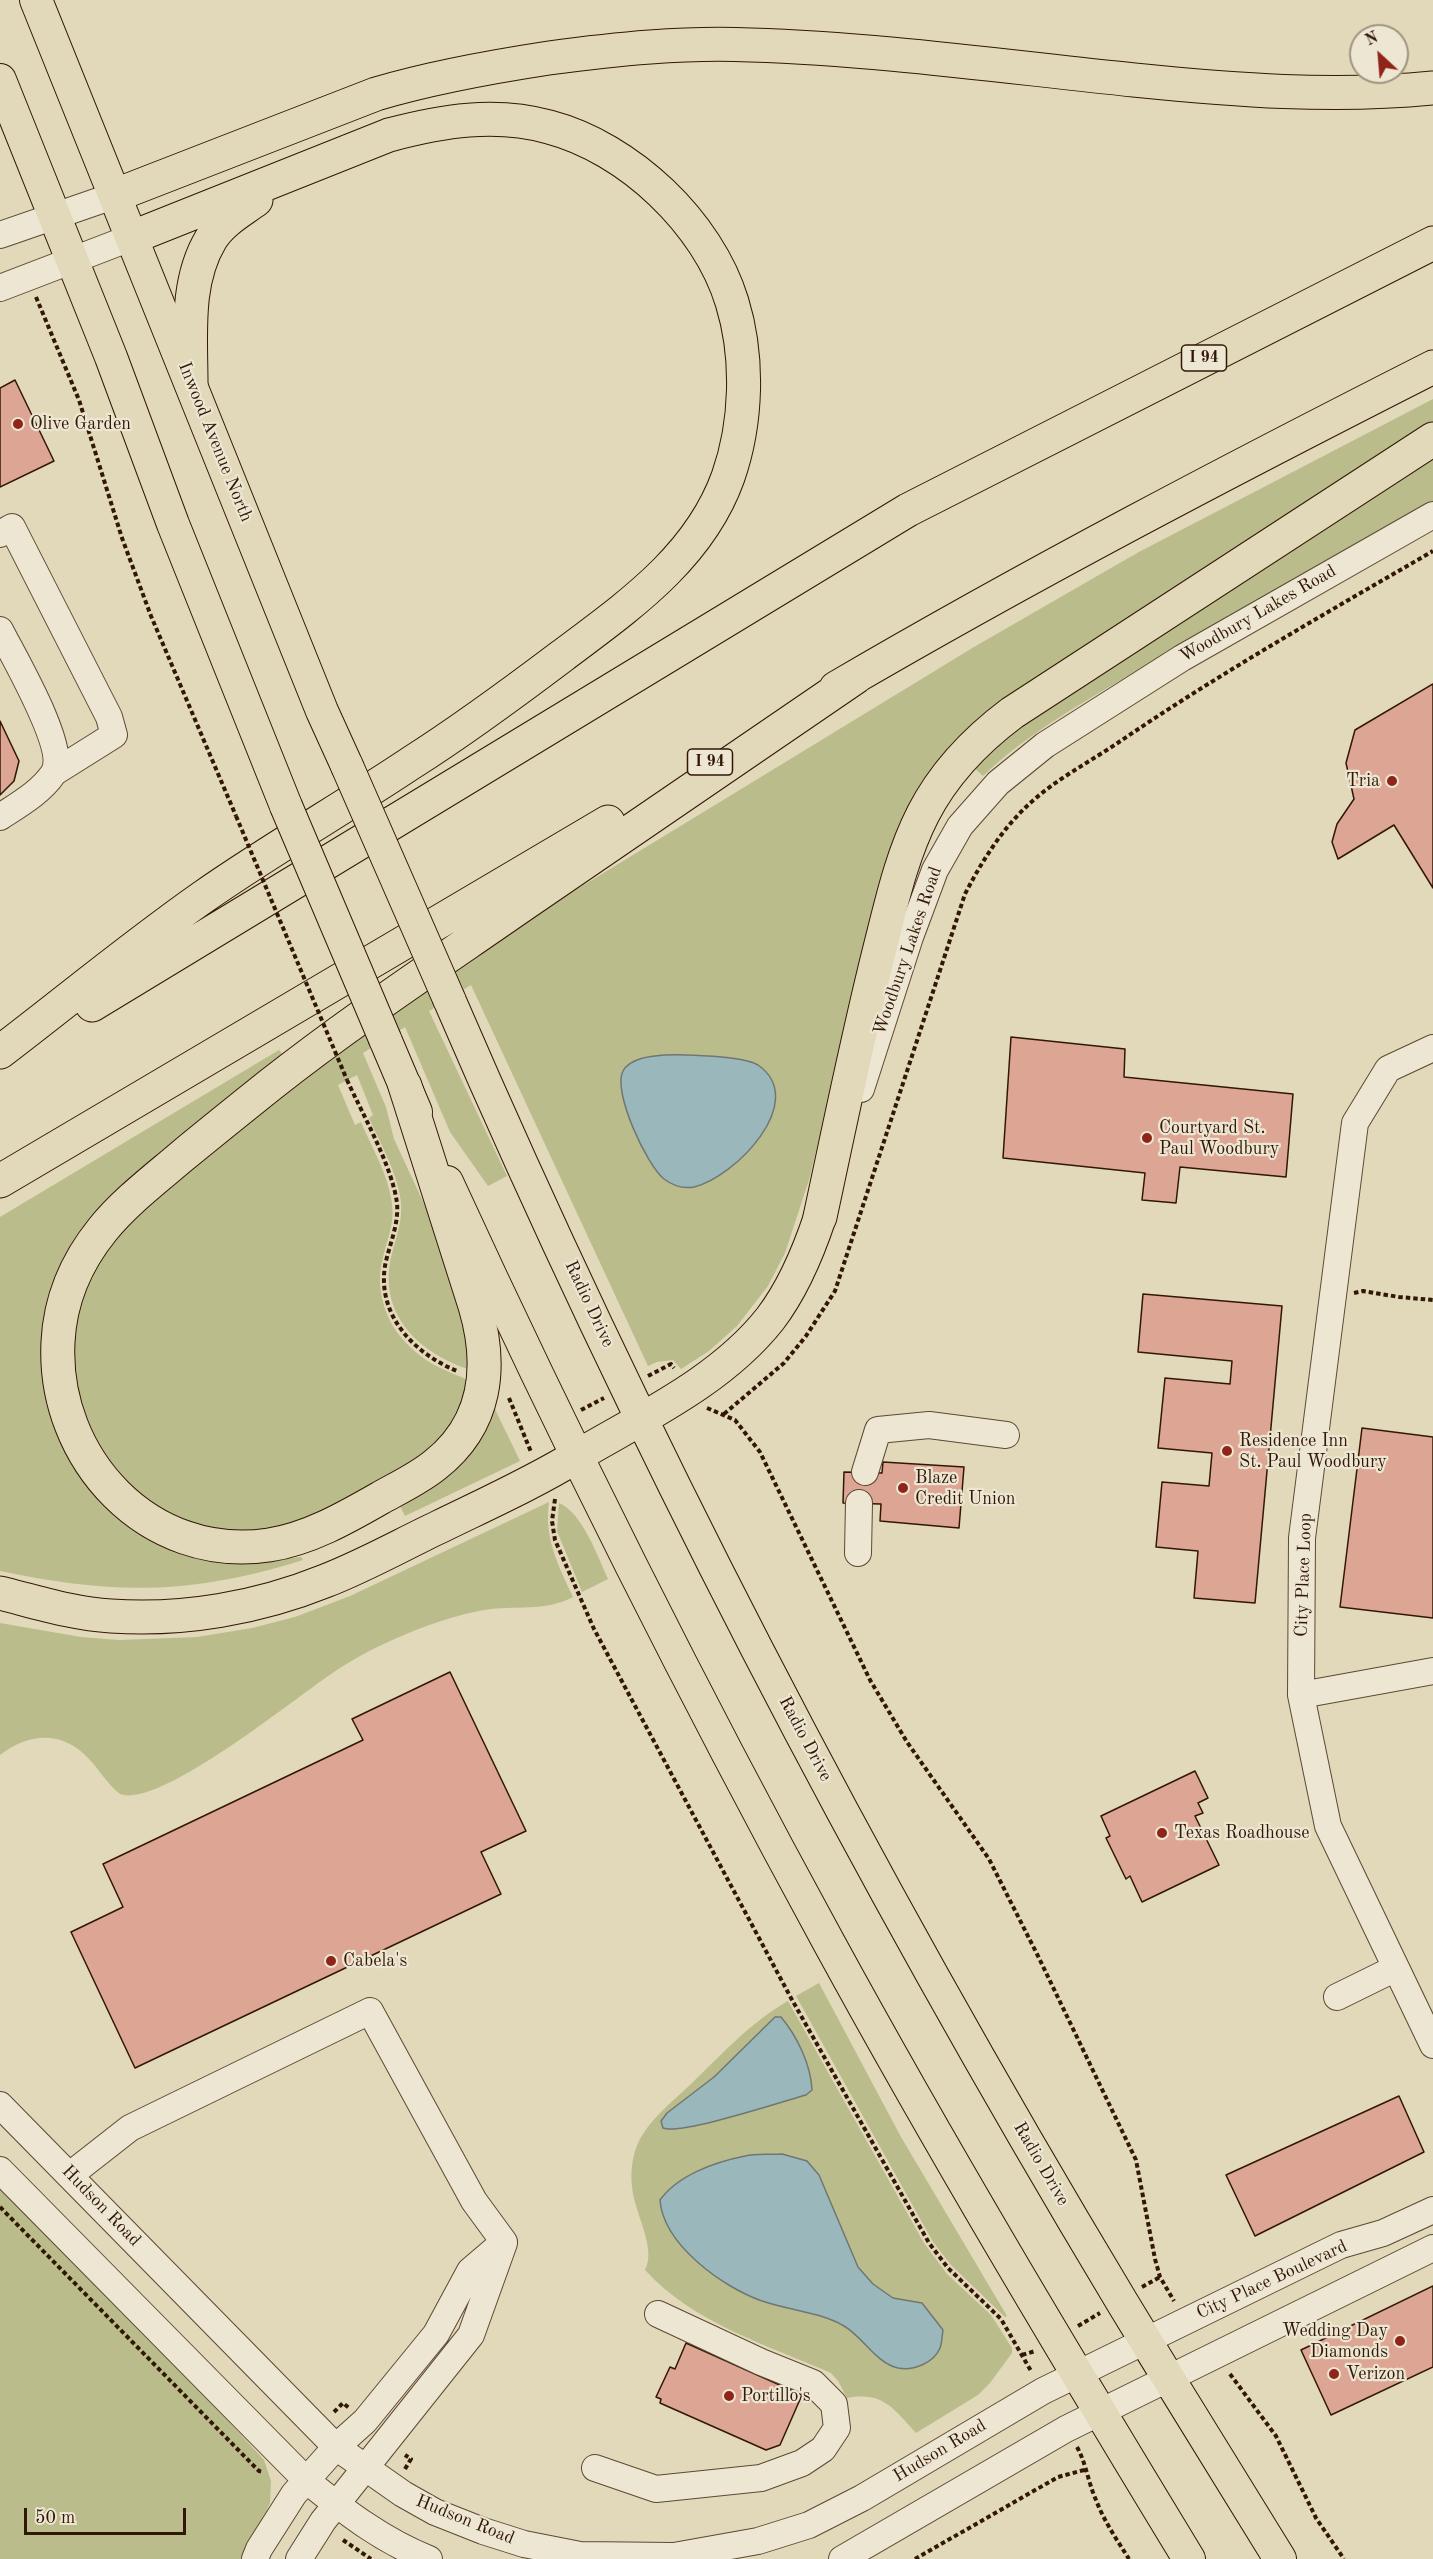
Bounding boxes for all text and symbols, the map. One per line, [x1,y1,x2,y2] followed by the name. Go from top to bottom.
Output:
[1349,24,1409,84] north arrow
[1363,30,1381,49] text: N
[1182,345,1226,371] road number: I 94
[173,359,257,525] street label: Inwood Avenue North
[30,413,131,435] place label: Olive Garden
[11,417,25,431] marker: Olive Garden
[1176,560,1340,668] street label: Woodbury Lakes Road
[688,749,732,775] road number: I 94
[1346,770,1380,792] place label: Tria
[1385,774,1399,788] marker: Tria
[869,864,947,1038] street label: Woodbury Lakes Road
[1159,1117,1279,1160] place label: Courtyard St. Paul Woodbury
[1140,1131,1154,1145] marker: Courtyard St. Paul Woodbury
[560,1257,618,1351] street label: Radio Drive
[1239,1430,1387,1472] place label: Residence Inn St. Paul Woodbury
[1220,1444,1234,1458] marker: Residence Inn St. Paul Woodbury
[915,1467,1016,1510] place label: Blaze Credit Union
[896,1481,910,1495] marker: Blaze Credit Union
[1291,1513,1317,1637] street label: City Place Loop
[774,1693,836,1785] street label: Radio Drive
[1174,1822,1310,1844] place label: Texas Roadhouse
[1155,1826,1169,1840] marker: Texas Roadhouse
[343,1950,407,1972] place label: Cabela's
[324,1954,338,1968] marker: Cabela's
[1008,2118,1074,2210] street label: Radio Drive
[57,2161,145,2251] street label: Hudson Road
[1193,2236,1351,2324] street label: City Place Boulevard
[1282,2320,1388,2362] place label: Wedding Day Diamonds
[1393,2334,1407,2348] marker: Wedding Day Diamonds
[1346,2363,1405,2385] place label: Verizon
[1327,2367,1341,2381] marker: Verizon
[741,2385,811,2407] place label: Portillo's
[722,2389,736,2403] marker: Portillo's
[890,2415,990,2487] street label: Hudson Road
[412,2490,518,2550] street label: Hudson Road
[27,2496,189,2534] scale bar
[35,2509,75,2527] text: 50 m

